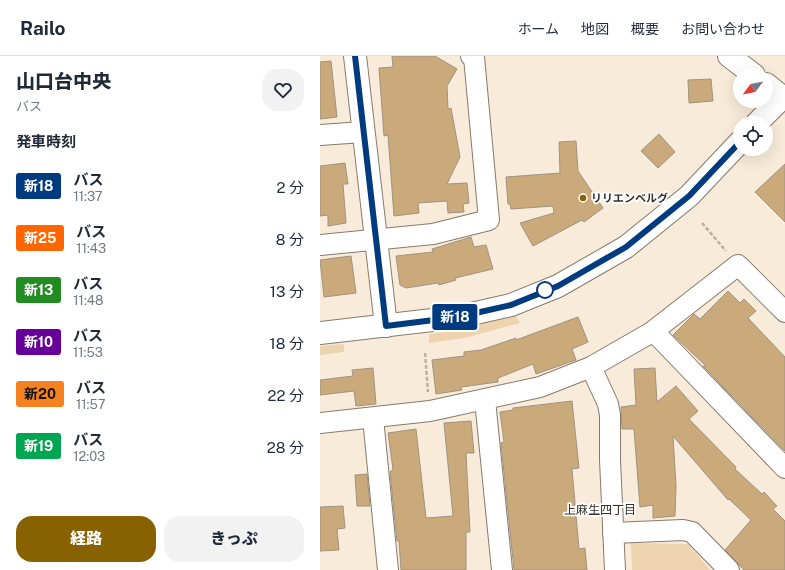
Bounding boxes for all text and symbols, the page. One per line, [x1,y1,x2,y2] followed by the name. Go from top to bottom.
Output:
[20,17,66,39] text: Railo
[517,21,559,37] text: ホーム
[581,21,609,37] text: 地図
[631,21,659,37] text: 概要
[681,21,765,37] text: お問い合わせ
[733,68,773,108] north arrow
[733,68,773,156] map controls
[262,69,304,111] button: heart
[16,70,111,92] text: 山口台中央
[16,99,42,114] text: バス
[733,116,773,156] button: locate
[16,133,76,150] text: 発車時刻
[73,171,103,188] text: バス
[24,178,53,194] text: 新18
[276,179,304,196] text: 2 分
[73,189,103,204] text: 11:37
[591,192,668,204] place label: リリエンベルグ
[578,193,588,203] marker: リリエンベルグ
[76,223,106,240] text: バス
[24,230,56,246] text: 新25
[276,231,304,248] text: 8 分
[76,241,106,256] text: 11:43
[73,275,103,292] text: バス
[536,281,554,299] unlabelled marker
[24,282,53,298] text: 新13
[270,283,304,300] text: 13 分
[73,293,103,308] text: 11:48
[432,304,478,330] line badge: 新18
[440,309,470,325] text: 新18
[73,327,103,344] text: バス
[24,334,53,350] text: 新10
[270,335,304,352] text: 18 分
[73,345,103,360] text: 11:53
[76,379,106,396] text: バス
[24,386,56,402] text: 新20
[267,387,304,404] text: 22 分
[76,397,106,412] text: 11:57
[73,431,103,448] text: バス
[24,438,53,454] text: 新19
[267,439,304,456] text: 28 分
[73,449,105,464] text: 12:03
[564,503,636,517] district label: 上麻生四丁目
[16,516,156,562] button: 経路
[164,516,304,562] button: きっぷ

